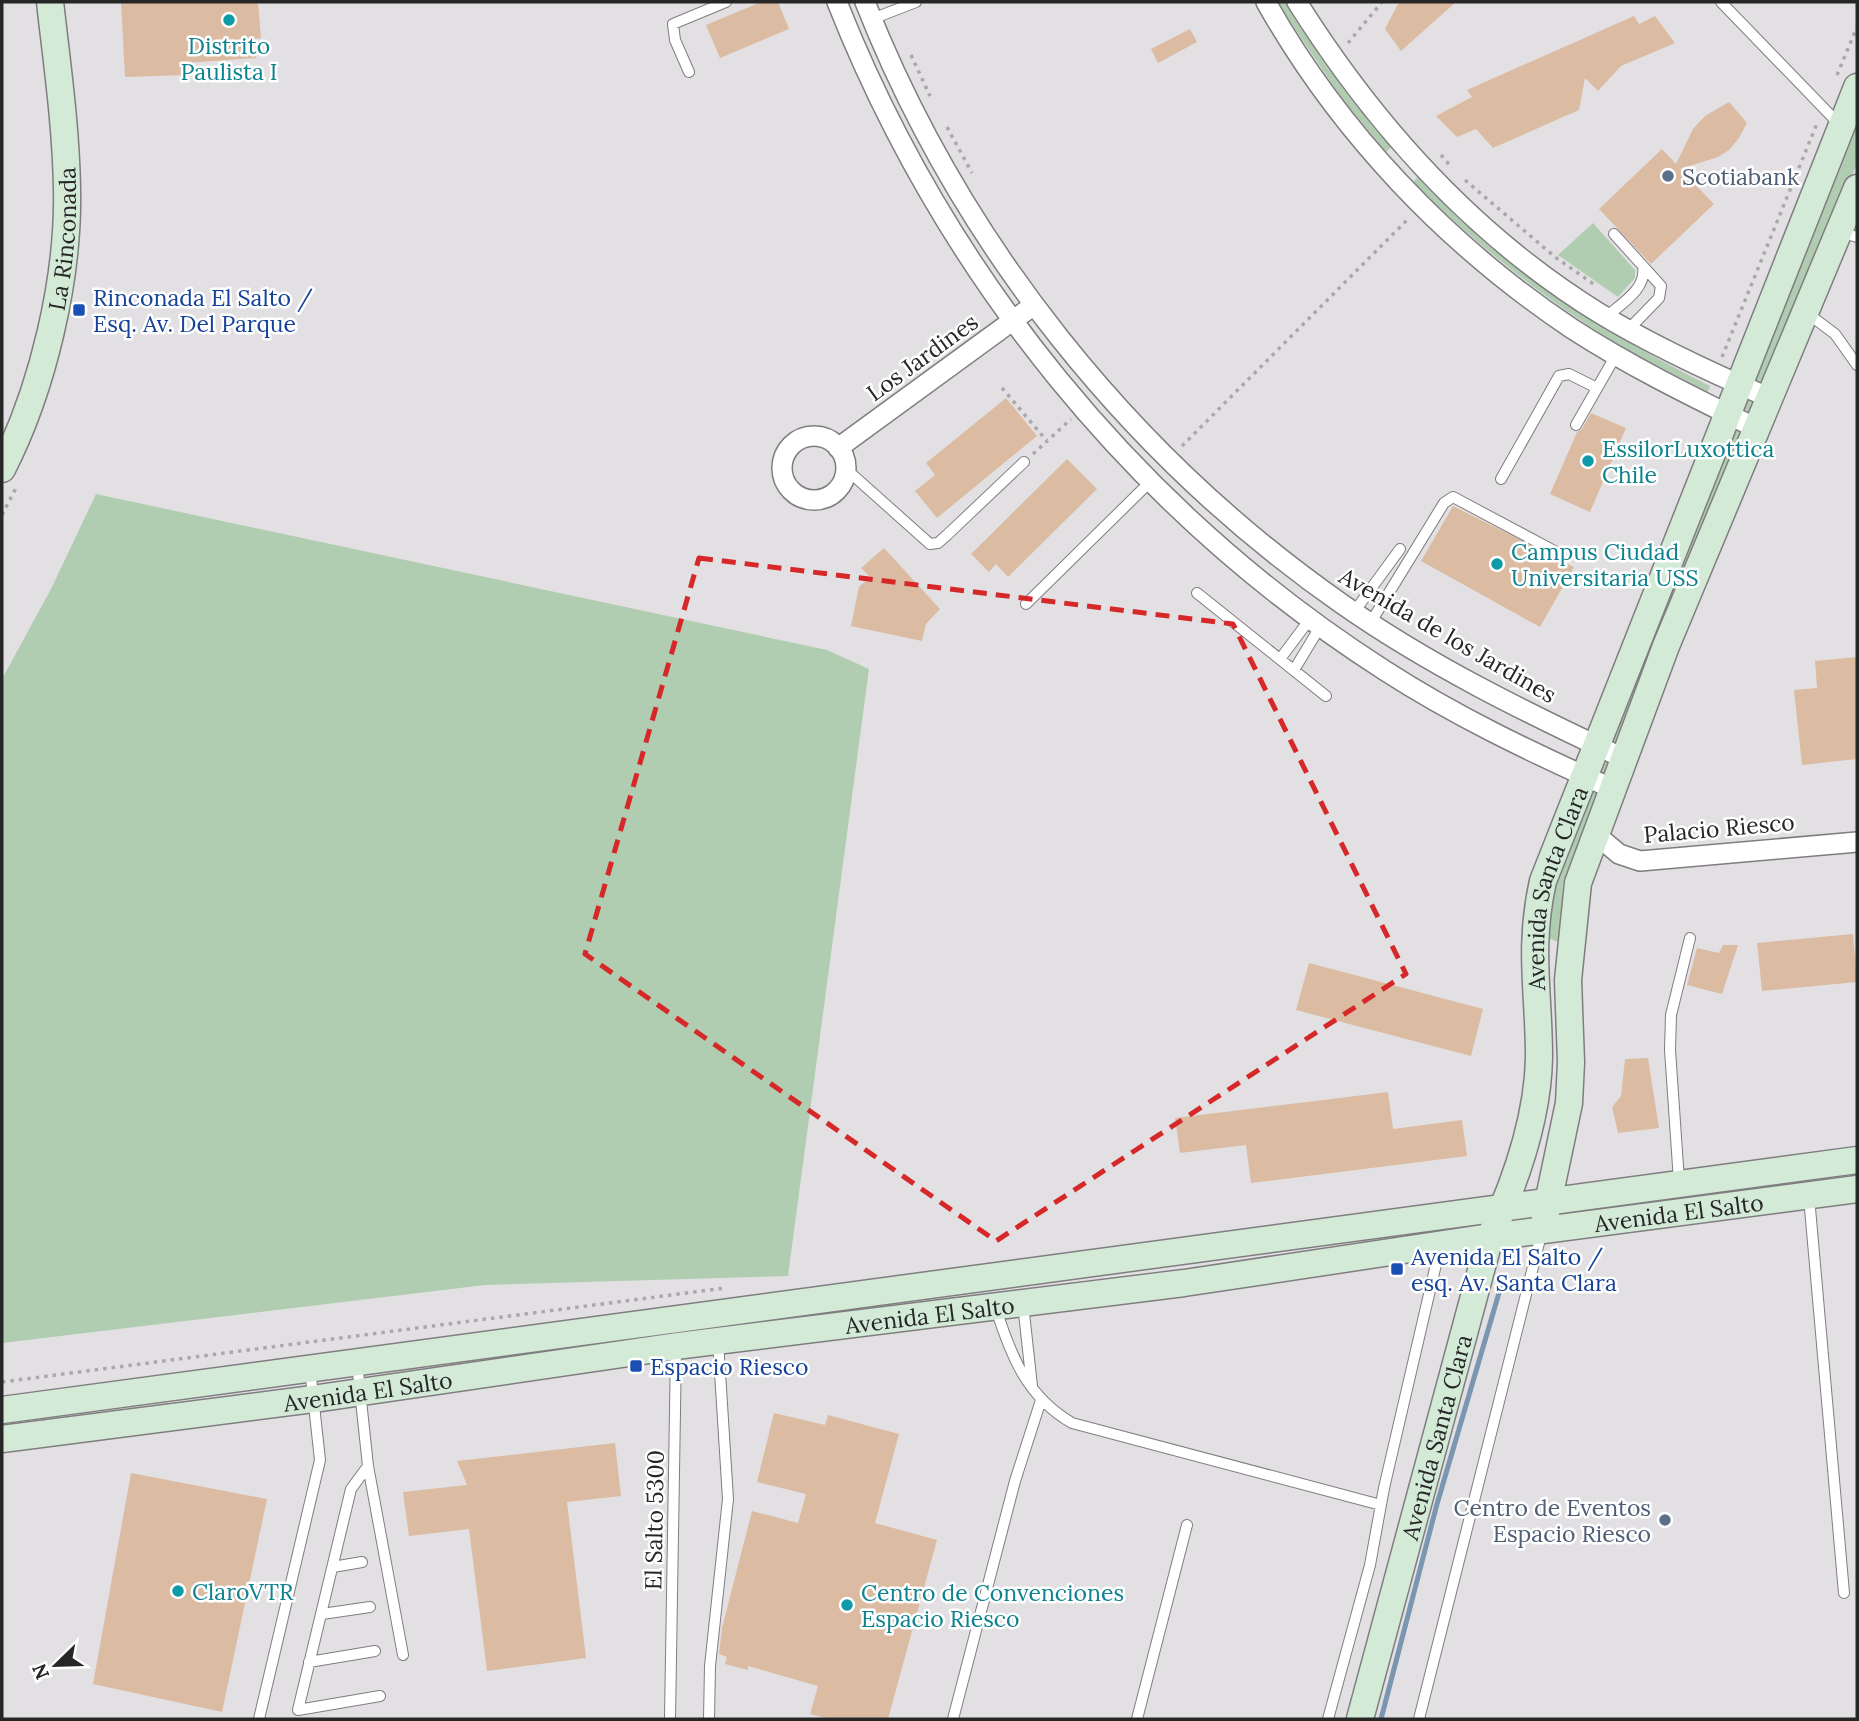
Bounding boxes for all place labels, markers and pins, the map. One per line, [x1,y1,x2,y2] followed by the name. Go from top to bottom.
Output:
[221,12,237,28] marker: Distrito Paulista I
[180,31,278,86] place label: Distrito Paulista I
[1682,162,1800,191] place label: Scotiabank
[1660,168,1676,184] marker: Scotiabank
[93,283,313,338] place label: Rinconada El Salto / Esq. Av. Del Parque
[71,302,87,318] marker: Rinconada El Salto / Esq. Av. Del Parque
[1602,434,1774,489] place label: EssilorLuxottica Chile
[1580,453,1596,469] marker: EssilorLuxottica Chile
[1511,537,1699,592] place label: Campus Ciudad Universitaria USS
[1489,556,1505,572] marker: Campus Ciudad Universitaria USS
[1410,1242,1617,1297] place label: Avenida El Salto / esq. Av. Santa Clara
[1389,1261,1405,1277] marker: Avenida El Salto / esq. Av. Santa Clara
[650,1352,808,1381] place label: Espacio Riesco
[628,1358,644,1374] marker: Espacio Riesco
[1453,1493,1651,1548] place label: Centro de Eventos Espacio Riesco
[1657,1512,1673,1528] marker: Centro de Eventos Espacio Riesco
[192,1577,294,1606] place label: ClaroVTR
[861,1578,1124,1633] place label: Centro de Convenciones Espacio Riesco
[170,1583,186,1599] marker: ClaroVTR
[839,1597,855,1613] marker: Centro de Convenciones Espacio Riesco

